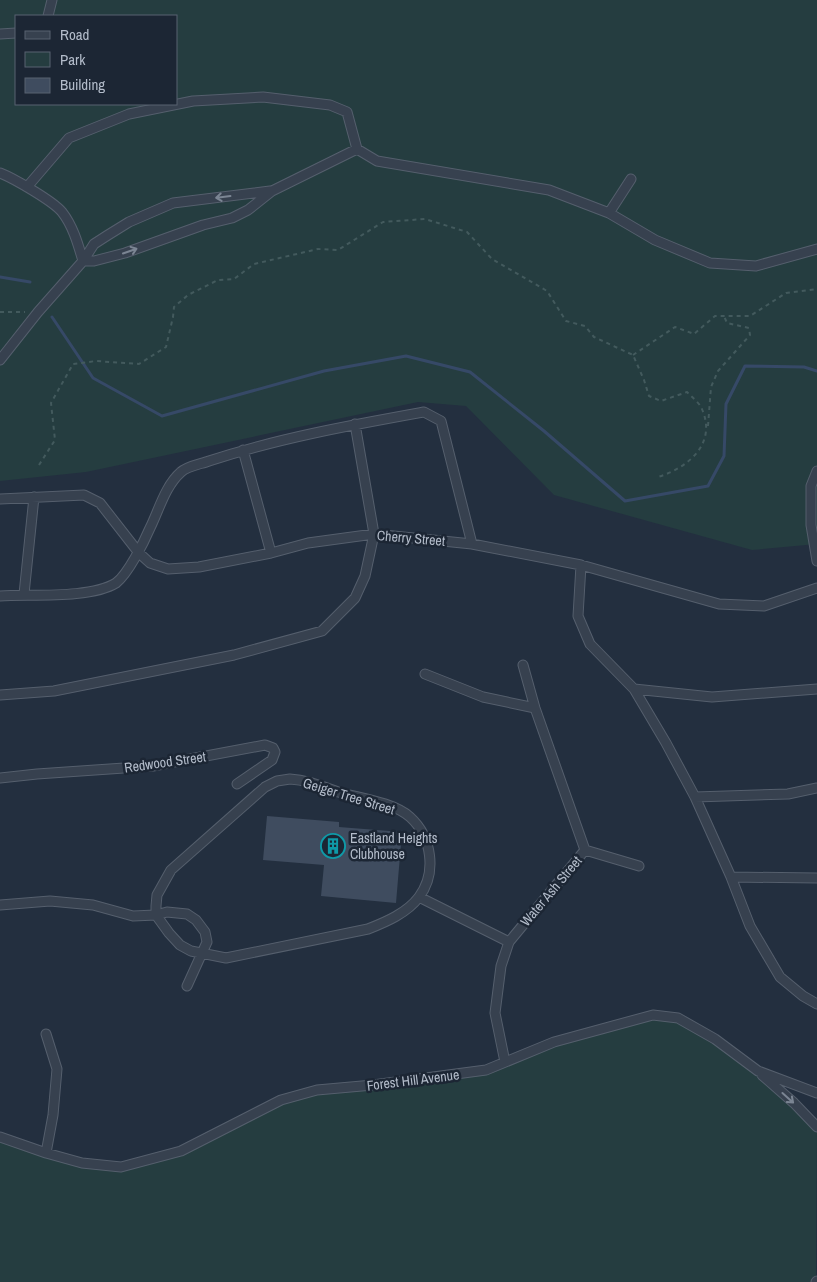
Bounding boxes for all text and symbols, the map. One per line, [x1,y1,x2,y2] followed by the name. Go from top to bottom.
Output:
[15,15,178,105] legend
[60,24,89,45] text: Road
[60,49,86,70] text: Park
[60,74,105,95] text: Building
[216,192,232,202] one-way arrow
[122,246,138,255] one-way arrow
[376,526,446,550] street label: Cherry Street
[123,747,207,777] street label: Redwood Street
[301,773,397,819] street label: Geiger Tree Street
[350,829,438,863] place label: Eastland Heights Clubhouse
[320,833,346,859] building icon: Eastland Heights Clubhouse
[516,852,586,930] street label: Water Ash Street
[366,1065,460,1095] street label: Forest Hill Avenue
[782,1092,795,1104] one-way arrow

